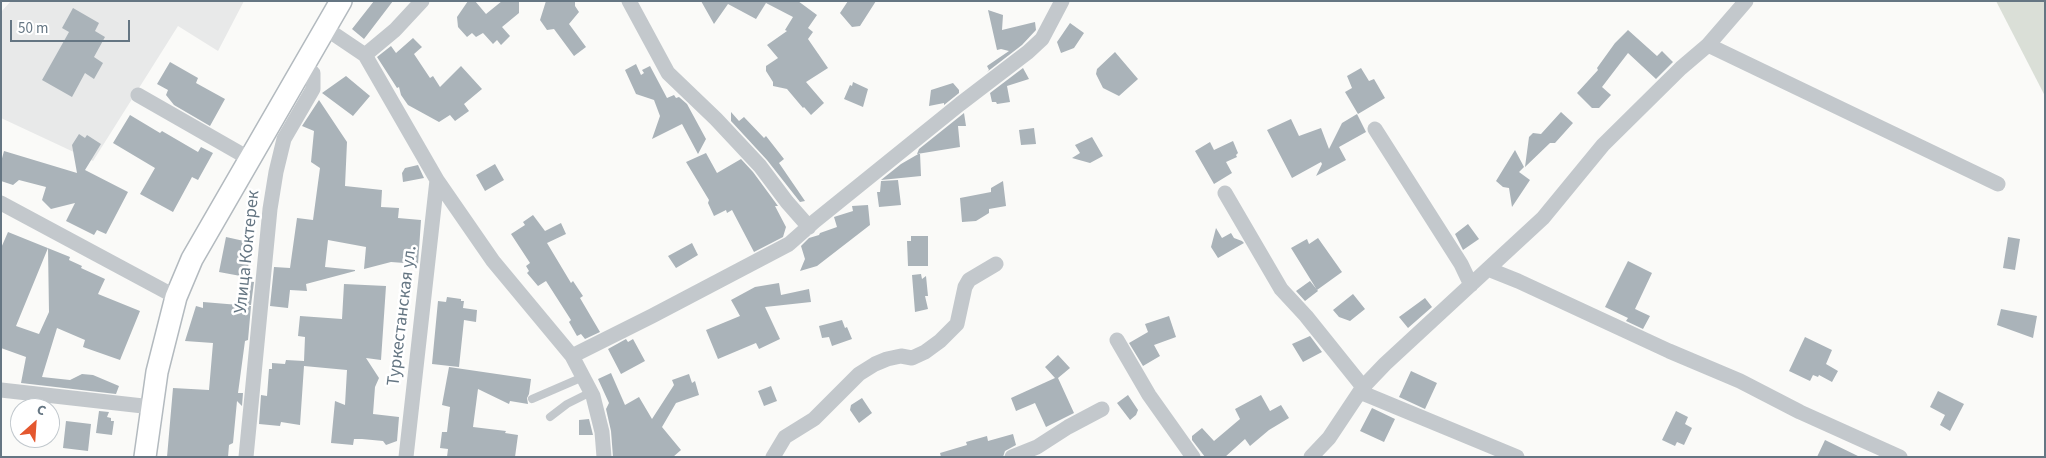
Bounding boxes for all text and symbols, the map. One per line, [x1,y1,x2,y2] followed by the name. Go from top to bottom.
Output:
[12,10,132,42] scale bar
[18,18,48,39] text: 50 m
[231,189,265,315] street label: Улица Коктерек
[384,245,422,387] street label: Туркестанская ул.
[10,398,60,448] north arrow
[33,400,49,421] text: С

